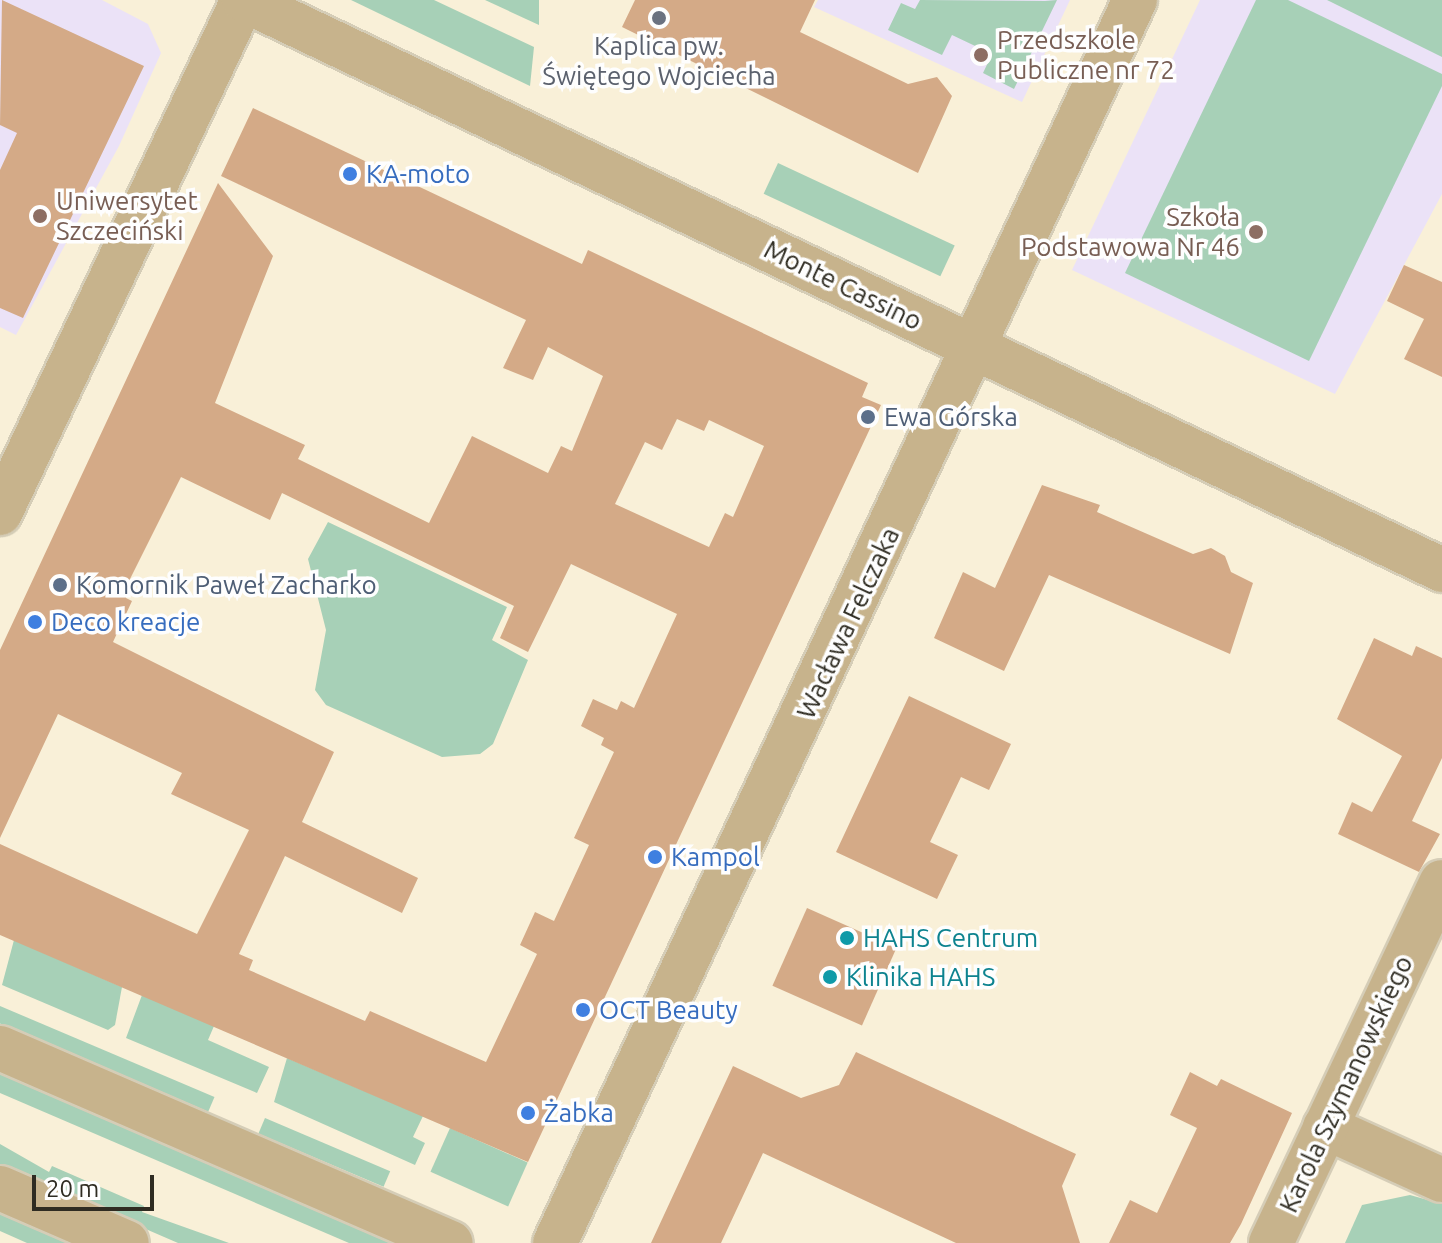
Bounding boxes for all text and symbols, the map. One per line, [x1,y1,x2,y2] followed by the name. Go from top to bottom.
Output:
[650,9,668,27] marker: Kaplica pw. Świętego Wojciecha
[997,24,1175,86] place label: Przedszkole Publiczne nr 72
[542,30,776,92] place label: Kaplica pw. Świętego Wojciecha
[972,46,990,64] marker: Przedszkole Publiczne nr 72
[366,158,470,190] place label: KA-moto
[341,165,359,183] marker: KA-moto
[56,185,198,246] place label: Uniwersytet Szczeciński
[1021,201,1240,262] place label: Szkoła Podstawowa Nr 46
[31,207,49,225] marker: Uniwersytet Szczeciński
[1247,223,1265,241] marker: Szkoła Podstawowa Nr 46
[759,233,927,337] street label: Monte Cassino
[884,401,1018,433] place label: Ewa Górska
[859,408,877,426] marker: Ewa Górska
[790,522,906,724] street label: Wacława Felczaka
[76,569,377,601] place label: Komornik Paweł Zacharko
[51,576,69,594] marker: Komornik Paweł Zacharko
[51,606,200,638] place label: Deco kreacje
[26,613,44,631] marker: Deco kreacje
[671,841,760,873] place label: Kampol
[646,848,664,866] marker: Kampol
[863,922,1038,954] place label: HAHS Centrum
[838,929,856,947] marker: HAHS Centrum
[1273,951,1419,1217] street label: Karola Szymanowskiego
[846,961,995,993] place label: Klinika HAHS
[821,968,839,986] marker: Klinika HAHS
[599,994,738,1026] place label: OCT Beauty
[574,1001,592,1019] marker: OCT Beauty
[544,1097,614,1129] place label: Żabka
[519,1104,537,1122] marker: Żabka
[36,1159,158,1209] scale bar
[46,1175,99,1202] text: 20 m

